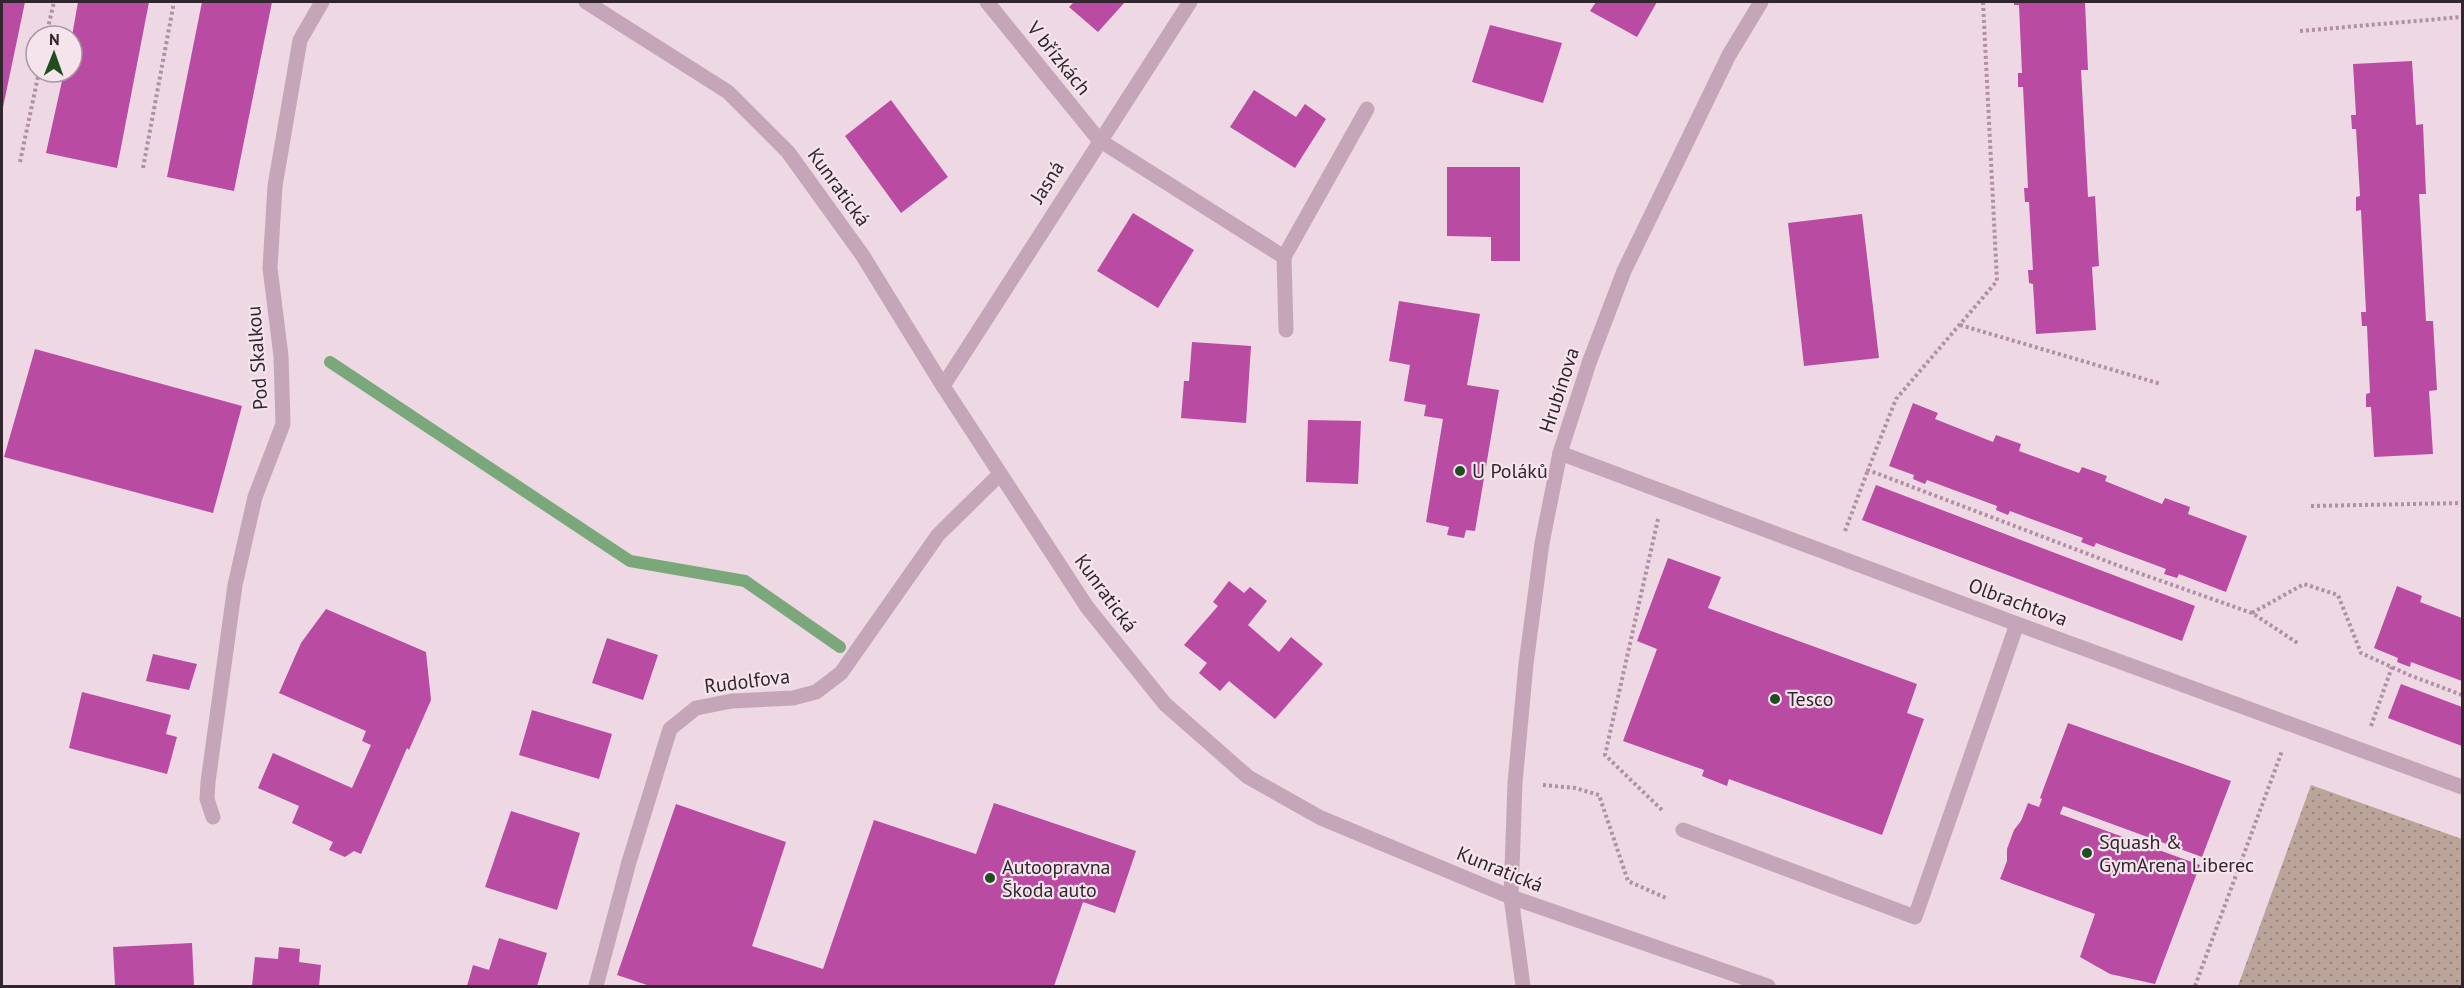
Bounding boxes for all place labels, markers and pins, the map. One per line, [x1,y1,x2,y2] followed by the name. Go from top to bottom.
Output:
[1472,458,1548,484] place label: U Poláků
[1453,464,1467,478] marker: U Poláků
[1787,686,1833,712] place label: Tesco
[1768,692,1782,706] marker: Tesco
[2099,829,2254,878] place label: Squash & GymArena Liberec
[2080,846,2094,860] marker: Squash & GymArena Liberec
[1002,854,1111,903] place label: Autoopravna Škoda auto
[983,871,997,885] marker: Autoopravna Škoda auto

